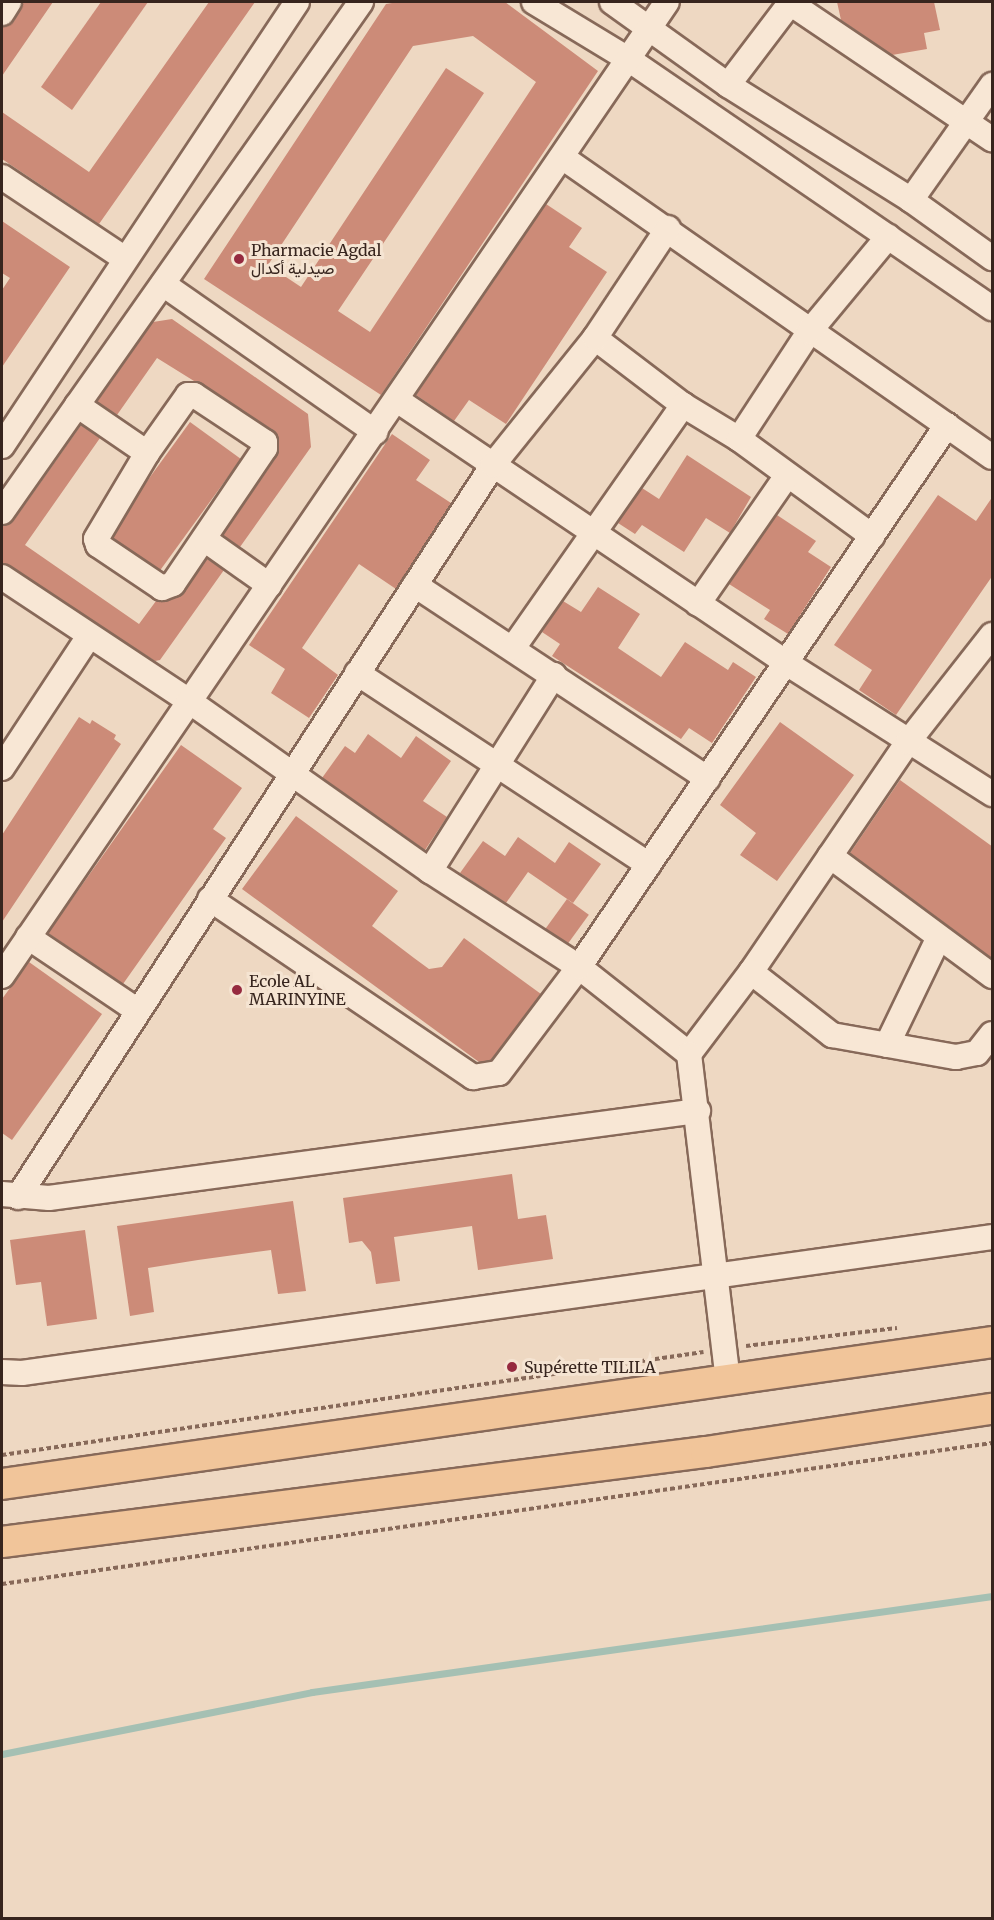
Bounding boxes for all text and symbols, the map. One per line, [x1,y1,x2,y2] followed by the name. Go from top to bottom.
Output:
[251,240,381,278] place label: Pharmacie Agdal صيدلية أكدال
[232,252,246,266] marker: Pharmacie Agdal صيدلية أكدال
[249,971,346,1009] place label: Ecole AL MARINYINE
[230,983,244,997] marker: Ecole AL MARINYINE
[524,1357,656,1377] place label: Supérette TILILA
[505,1360,519,1374] marker: Supérette TILILA

